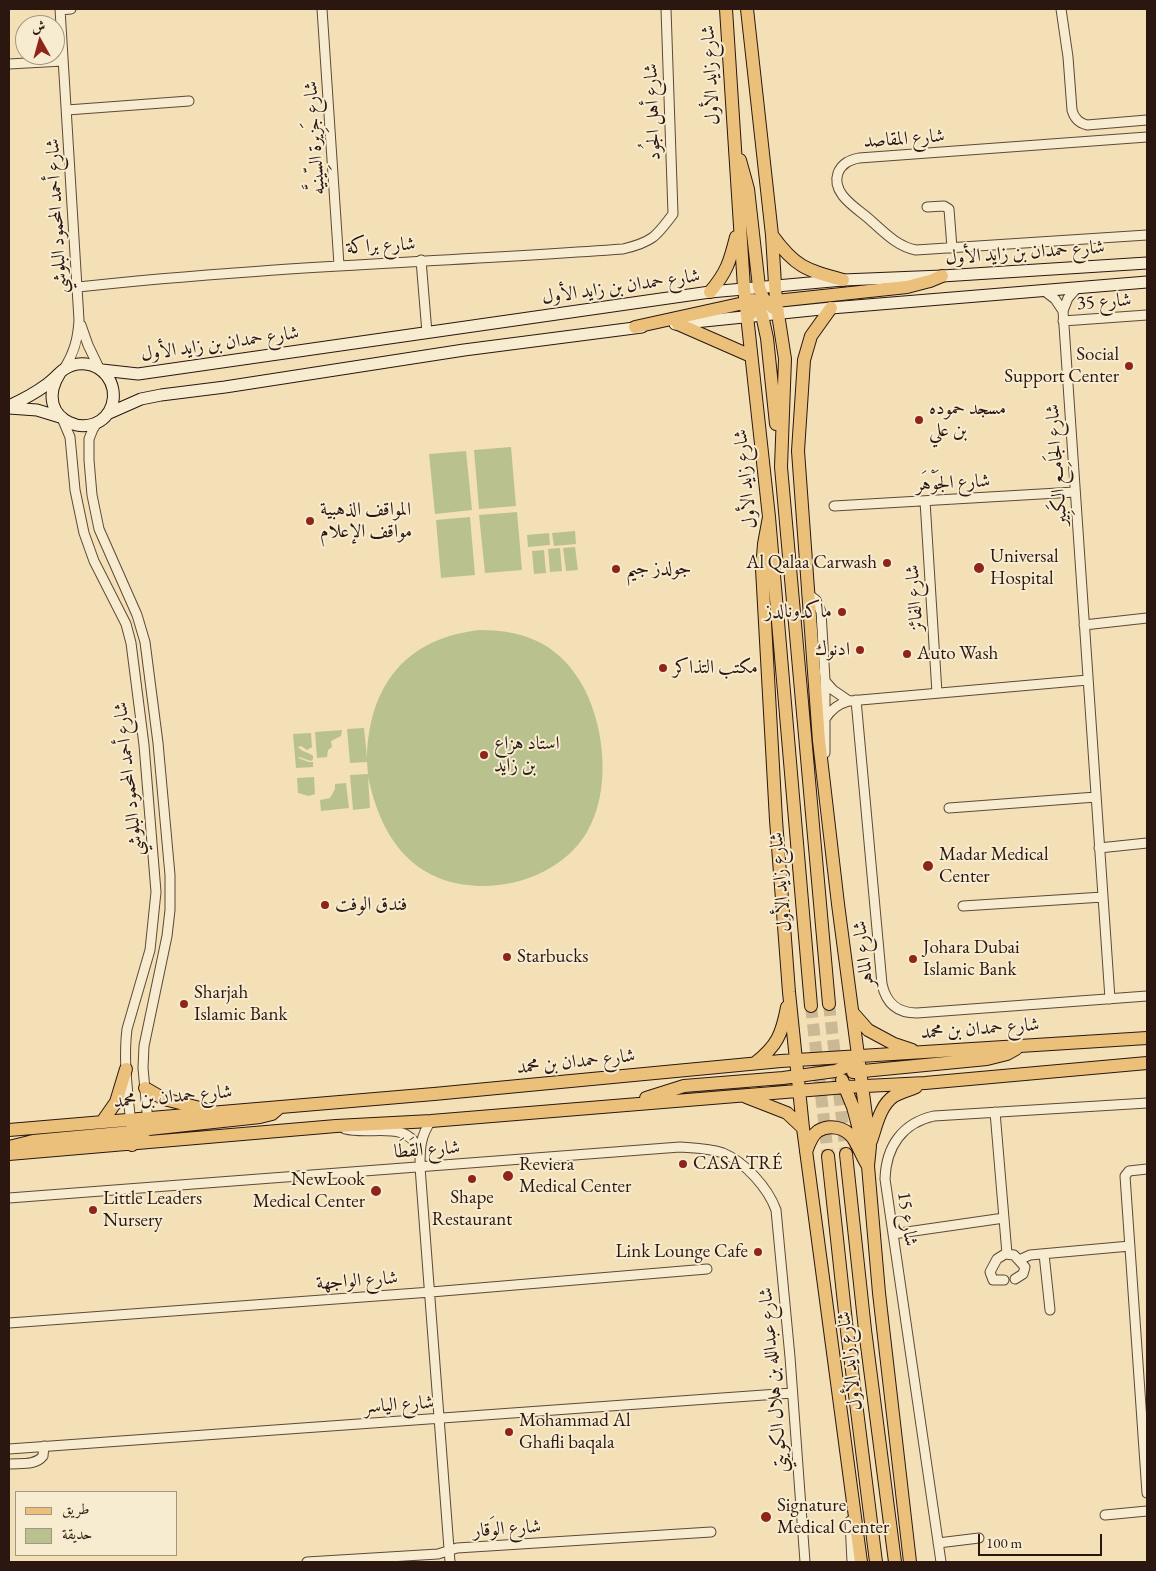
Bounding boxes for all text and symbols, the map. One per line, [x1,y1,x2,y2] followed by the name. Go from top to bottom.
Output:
[15,15,65,65] north arrow
[30,16,46,36] text: ش
[697,24,725,126] street label: شارع زايد الأول
[640,63,666,161] street label: شارع أهل الجُود
[300,80,330,196] street label: شارع جَزِيرة السِّينيَّه
[863,125,945,153] street label: شارع المقاصد
[42,138,72,294] street label: شارع أحمد المحمود البلوشي
[346,233,416,259] street label: شارع براكة
[945,236,1105,270] street label: شارع حمدان بن زايد الأول
[540,265,702,309] street label: شارع حمدان بن زايد الأول
[1076,289,1132,315] street label: شارع 35
[139,322,301,366] street label: شارع حمدان بن زايد الأول
[1004,344,1119,388] place label: Social Support Center
[1123,360,1135,372] marker: Social Support Center
[929,398,1006,442] place label: مسجد حموده بن علي
[1041,403,1073,527] street label: شارع الجَامِع الكَبِير
[913,414,925,426] marker: مسجد حموده بن علي
[729,428,763,530] street label: شارع زايد الأول
[915,470,991,496] street label: شارع الجَوْهَر
[320,499,412,543] place label: المواقف الذهبية مواقف الإعلام
[304,515,316,527] marker: المواقف الذهبية مواقف الإعلام
[990,546,1059,590] place label: Universal Hospital
[746,552,877,574] place label: Al Qalaa Carwash
[881,557,893,569] marker: Al Qalaa Carwash
[626,558,691,580] place label: جولدز جيم
[972,561,986,575] marker: Universal Hospital
[610,563,622,575] marker: جولدز جيم
[901,564,929,632] street label: شارع الفائز
[765,601,832,623] place label: ماكدونالدز
[836,606,848,618] marker: ماكدونالدز
[815,639,850,661] place label: ادنوك
[917,643,998,665] place label: Auto Wash
[854,644,866,656] marker: ادنوك
[901,648,913,660] marker: Auto Wash
[673,657,758,679] place label: مكتب التذاكر
[657,662,669,674] marker: مكتب التذاكر
[110,701,148,857] street label: شارع أحمد المحمود البلوشي
[494,733,560,777] place label: استاد هزاع بن زايد
[478,749,490,761] marker: استاد هزاع بن زايد
[765,831,797,933] street label: شارع زايد الأول
[939,844,1048,888] place label: Madar Medical Center
[921,859,935,873] marker: Madar Medical Center
[335,894,407,916] place label: فندق الوفت
[319,899,331,911] marker: فندق الوفت
[849,919,879,989] street label: شارع الماهر
[923,937,1020,981] place label: Johara Dubai Islamic Bank
[517,946,588,968] place label: Starbucks
[501,951,513,963] marker: Starbucks
[907,953,919,965] marker: Johara Dubai Islamic Bank
[194,982,287,1026] place label: Sharjah Islamic Bank
[178,998,190,1010] marker: Sharjah Islamic Bank
[920,1013,1040,1045] street label: شارع حمدان بن محمد
[516,1044,636,1080] street label: شارع حمدان بن محمد
[113,1080,233,1114] street label: شارع حمدان بن محمد
[393,1136,461,1164] street label: شارع القَطَا
[693,1153,782,1175] place label: CASA TRÉ
[519,1154,631,1198] place label: Reviera Medical Center
[677,1158,689,1170] marker: CASA TRÉ
[253,1169,365,1213] place label: NewLook Medical Center
[501,1169,515,1183] marker: Reviera Medical Center
[466,1173,478,1185] marker: Shape Restaurant
[369,1184,383,1198] marker: NewLook Medical Center
[432,1187,512,1231] place label: Shape Restaurant
[103,1188,202,1232] place label: Little Leaders Nursery
[892,1190,922,1248] street label: شارع 15
[87,1204,99,1216] marker: Little Leaders Nursery
[615,1241,748,1263] place label: Link Lounge Cafe
[752,1246,764,1258] marker: Link Lounge Cafe
[315,1267,399,1295] street label: شارع الواجهة
[755,1286,793,1474] street label: شارع عبدالله بن هلال الكويتي
[833,1310,867,1412] street label: شارع زايد الأول
[363,1391,435,1419] street label: شارع الياسر
[519,1410,630,1454] place label: Mohammad Al Ghafli baqala
[503,1426,515,1438] marker: Mohammad Al Ghafli baqala
[15,1491,178,1556] legend
[777,1495,889,1539] place label: Signature Medical Center
[62,1499,89,1518] text: طريق
[759,1510,773,1524] marker: Signature Medical Center
[472,1515,542,1543] street label: شارع الوَقار
[62,1524,92,1543] text: حديقة
[981,1524,1105,1556] scale bar
[986,1533,1022,1552] text: 100 m

